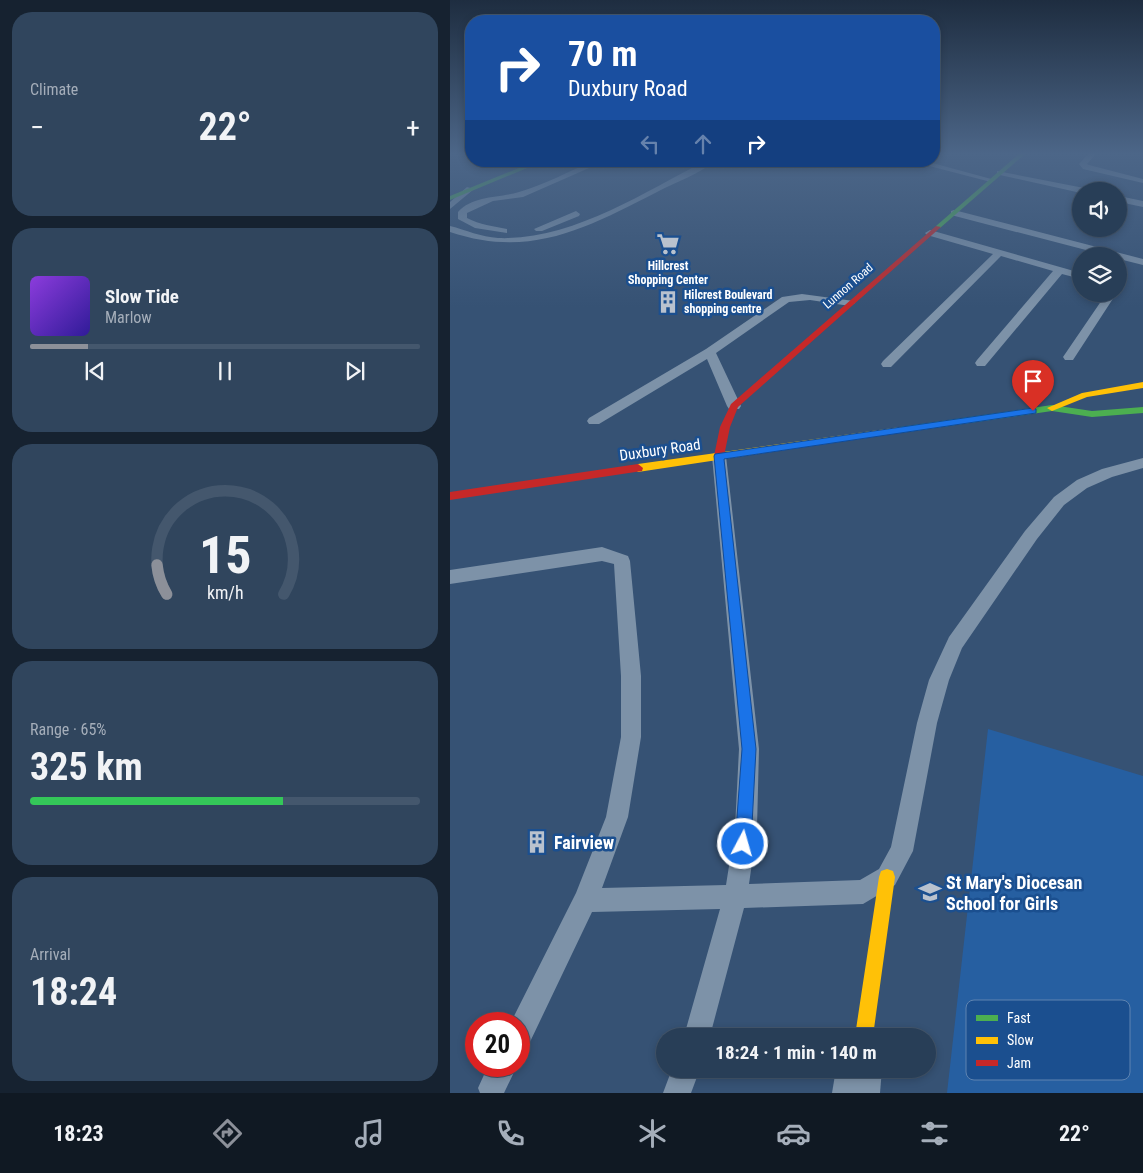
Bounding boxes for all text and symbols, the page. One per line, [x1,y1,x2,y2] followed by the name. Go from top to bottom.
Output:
[568,34,637,75] text: 70 m
[485,35,550,100] icon: right
[568,76,688,101] text: Duxbury Road
[30,80,78,99] text: Climate
[198,105,252,149] text: 22°
[30,111,44,144] text: −
[406,111,420,144] text: +
[636,130,664,158] icon: left
[689,130,717,158] icon: ahead
[742,130,770,158] icon: right
[1072,182,1127,302] map controls
[1072,182,1127,237] button: sound
[655,231,681,257] supermarket icon: Hillcrest Shopping Center
[1072,247,1127,302] button: layers
[628,259,708,287] place label: Hillcrest Shopping Center
[820,260,876,311] street label: Lunnon Road
[105,285,179,308] text: Slow Tide
[684,288,773,316] place label: Hilcrest Boulevard shopping centre
[655,289,681,315] building icon: Hilcrest Boulevard shopping centre
[105,308,152,327] text: Marlow
[81,357,109,385] icon: previous
[211,357,239,385] icon: pause
[341,357,369,385] icon: next
[1012,360,1054,411] pin
[1019,367,1047,395] icon: arrive
[618,435,702,465] street label: Duxbury Road
[199,525,251,586] text: 15
[207,582,243,603] text: km/h
[30,720,106,739] text: Range · 65%
[30,745,143,789] text: 325 km
[716,817,768,869] position arrow
[524,829,550,855] building icon: Fairview
[554,832,615,853] place label: Fairview
[946,872,1082,914] place label: St Mary's Diocesan School for Girls
[917,879,943,905] school or university icon: St Mary's Diocesan School for Girls
[30,945,71,964] text: Arrival
[30,970,117,1014] text: 18:24
[966,1000,1130,1080] legend
[1007,1010,1031,1026] text: Fast
[465,1012,530,1077] speed limit sign: 20
[1007,1032,1034,1048] text: Slow
[715,1041,877,1064] text: 18:24 · 1 min · 140 m
[1007,1055,1031,1071] text: Jam
[210,1116,245,1151] icon: directions
[352,1116,387,1151] icon: music
[493,1116,528,1151] icon: phone
[635,1116,670,1151] icon: climate
[776,1116,811,1151] icon: car
[917,1116,952,1151] icon: filters
[53,1121,104,1146] text: 18:23
[1059,1121,1090,1146] text: 22°

